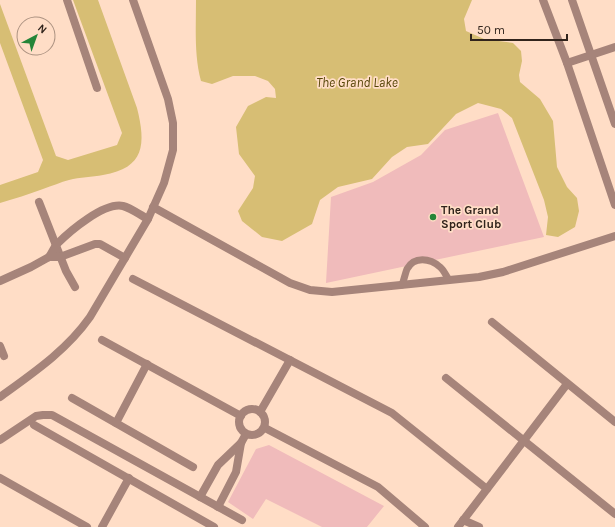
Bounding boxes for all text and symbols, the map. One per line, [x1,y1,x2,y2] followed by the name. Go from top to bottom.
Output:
[16,16,56,56] north arrow
[471,16,567,42] scale bar
[35,21,49,36] text: N
[477,23,505,37] text: 50 m
[316,75,398,90] water label: The Grand Lake
[441,203,501,231] place label: The Grand Sport Club
[428,212,438,222] marker: The Grand Sport Club

